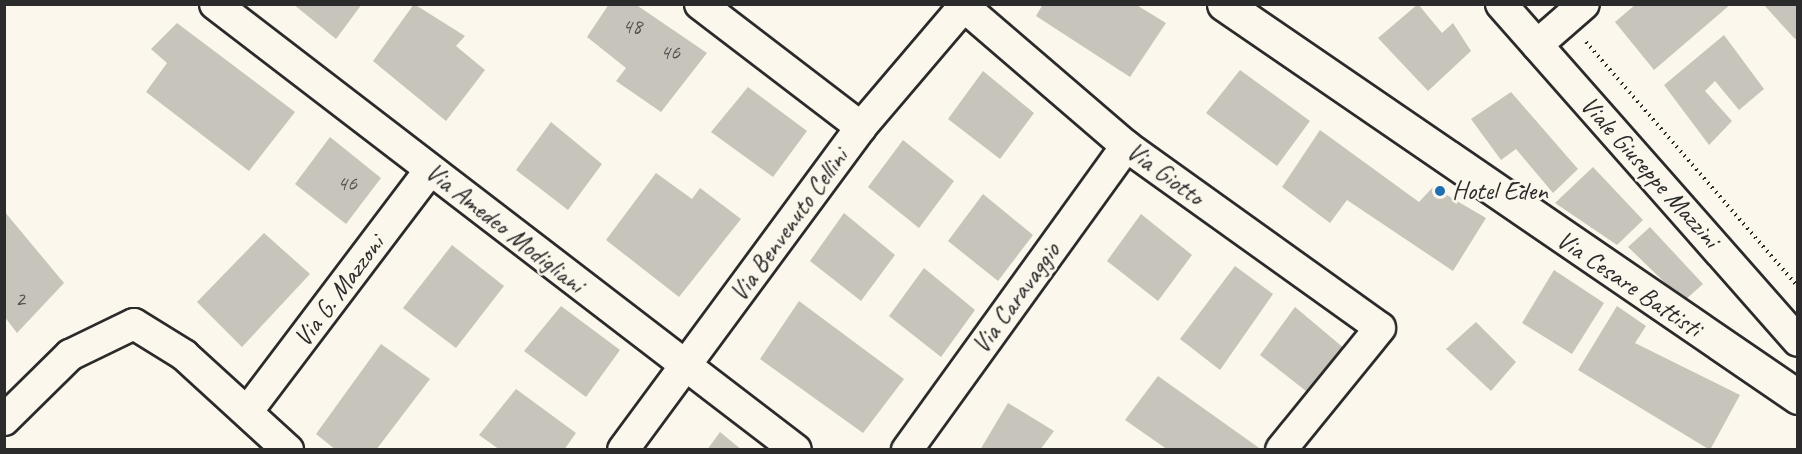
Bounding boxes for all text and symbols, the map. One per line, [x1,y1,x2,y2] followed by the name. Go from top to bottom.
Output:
[622,14,642,40] house number: 48
[660,40,680,66] house number: 46
[1573,89,1727,255] street label: Viale Giuseppe Mazzini
[1120,136,1210,212] street label: Via Giotto
[723,142,855,308] street label: Via Benvenuto Cellini
[419,156,591,300] street label: Via Amedeo Modigliani
[337,171,357,197] house number: 46
[1452,175,1548,207] place label: Hotel Eden
[1433,184,1447,198] marker: Hotel Eden
[1551,224,1707,344] street label: Via Cesare Battisti
[287,229,391,353] street label: Via G. Mazzoni
[965,236,1067,360] street label: Via Caravaggio
[15,287,25,313] house number: 2

